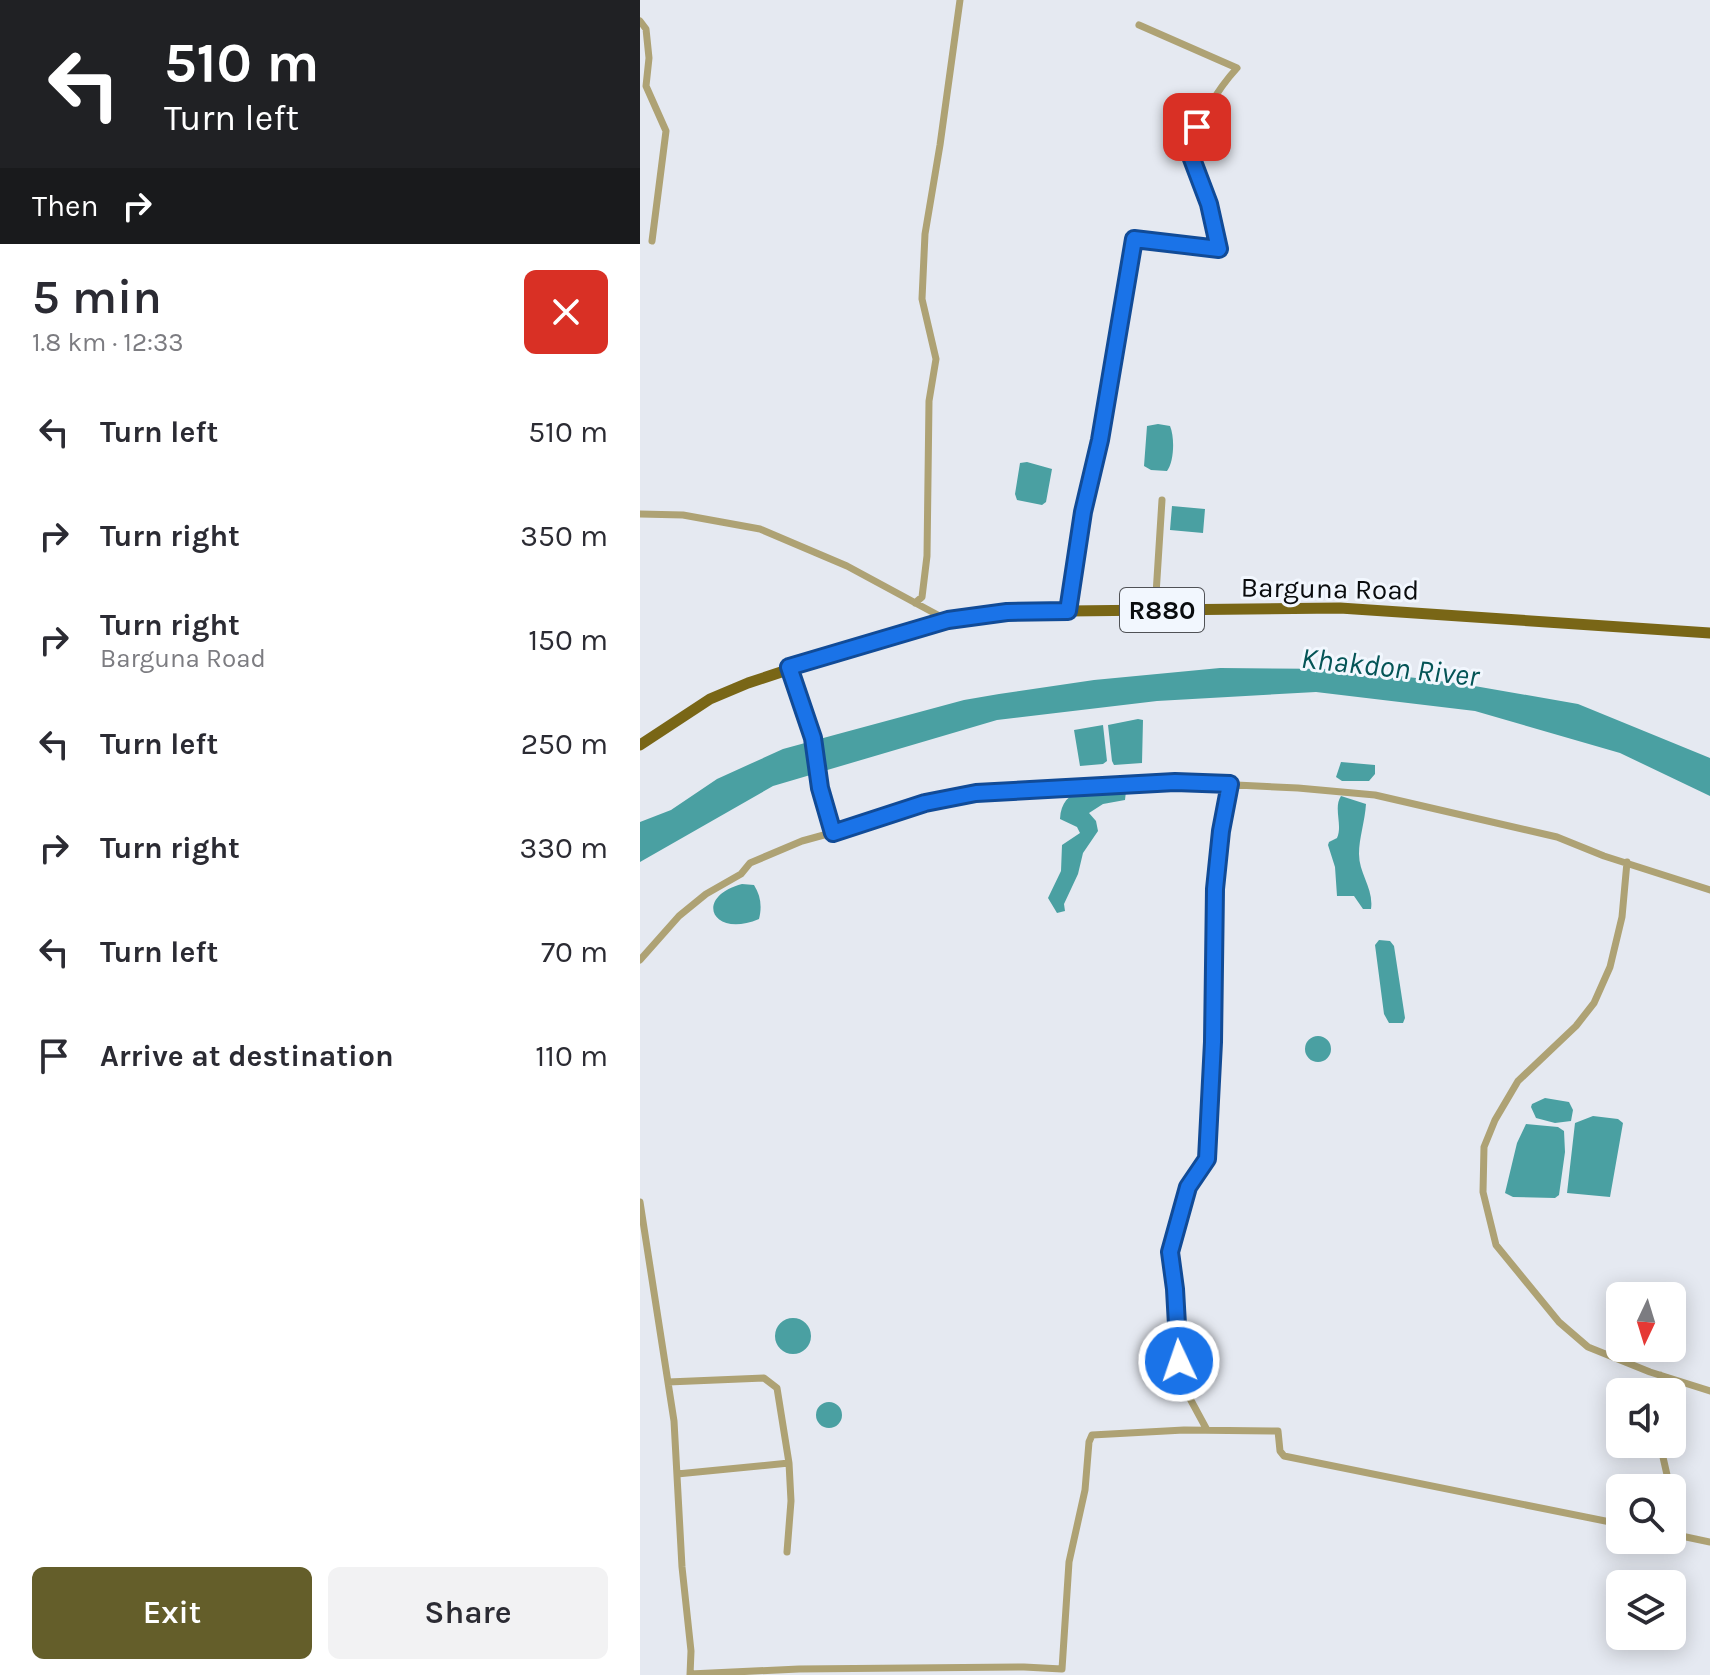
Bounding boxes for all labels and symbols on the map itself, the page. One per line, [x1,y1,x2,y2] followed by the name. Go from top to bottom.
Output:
[1163,93,1231,161] pin
[1240,570,1420,607] street label: Barguna Road
[1120,588,1204,632] road number: R880
[1299,640,1483,694] water label: Khakdon River
[1606,1282,1686,1362] north arrow
[1137,1319,1221,1403] position arrow

